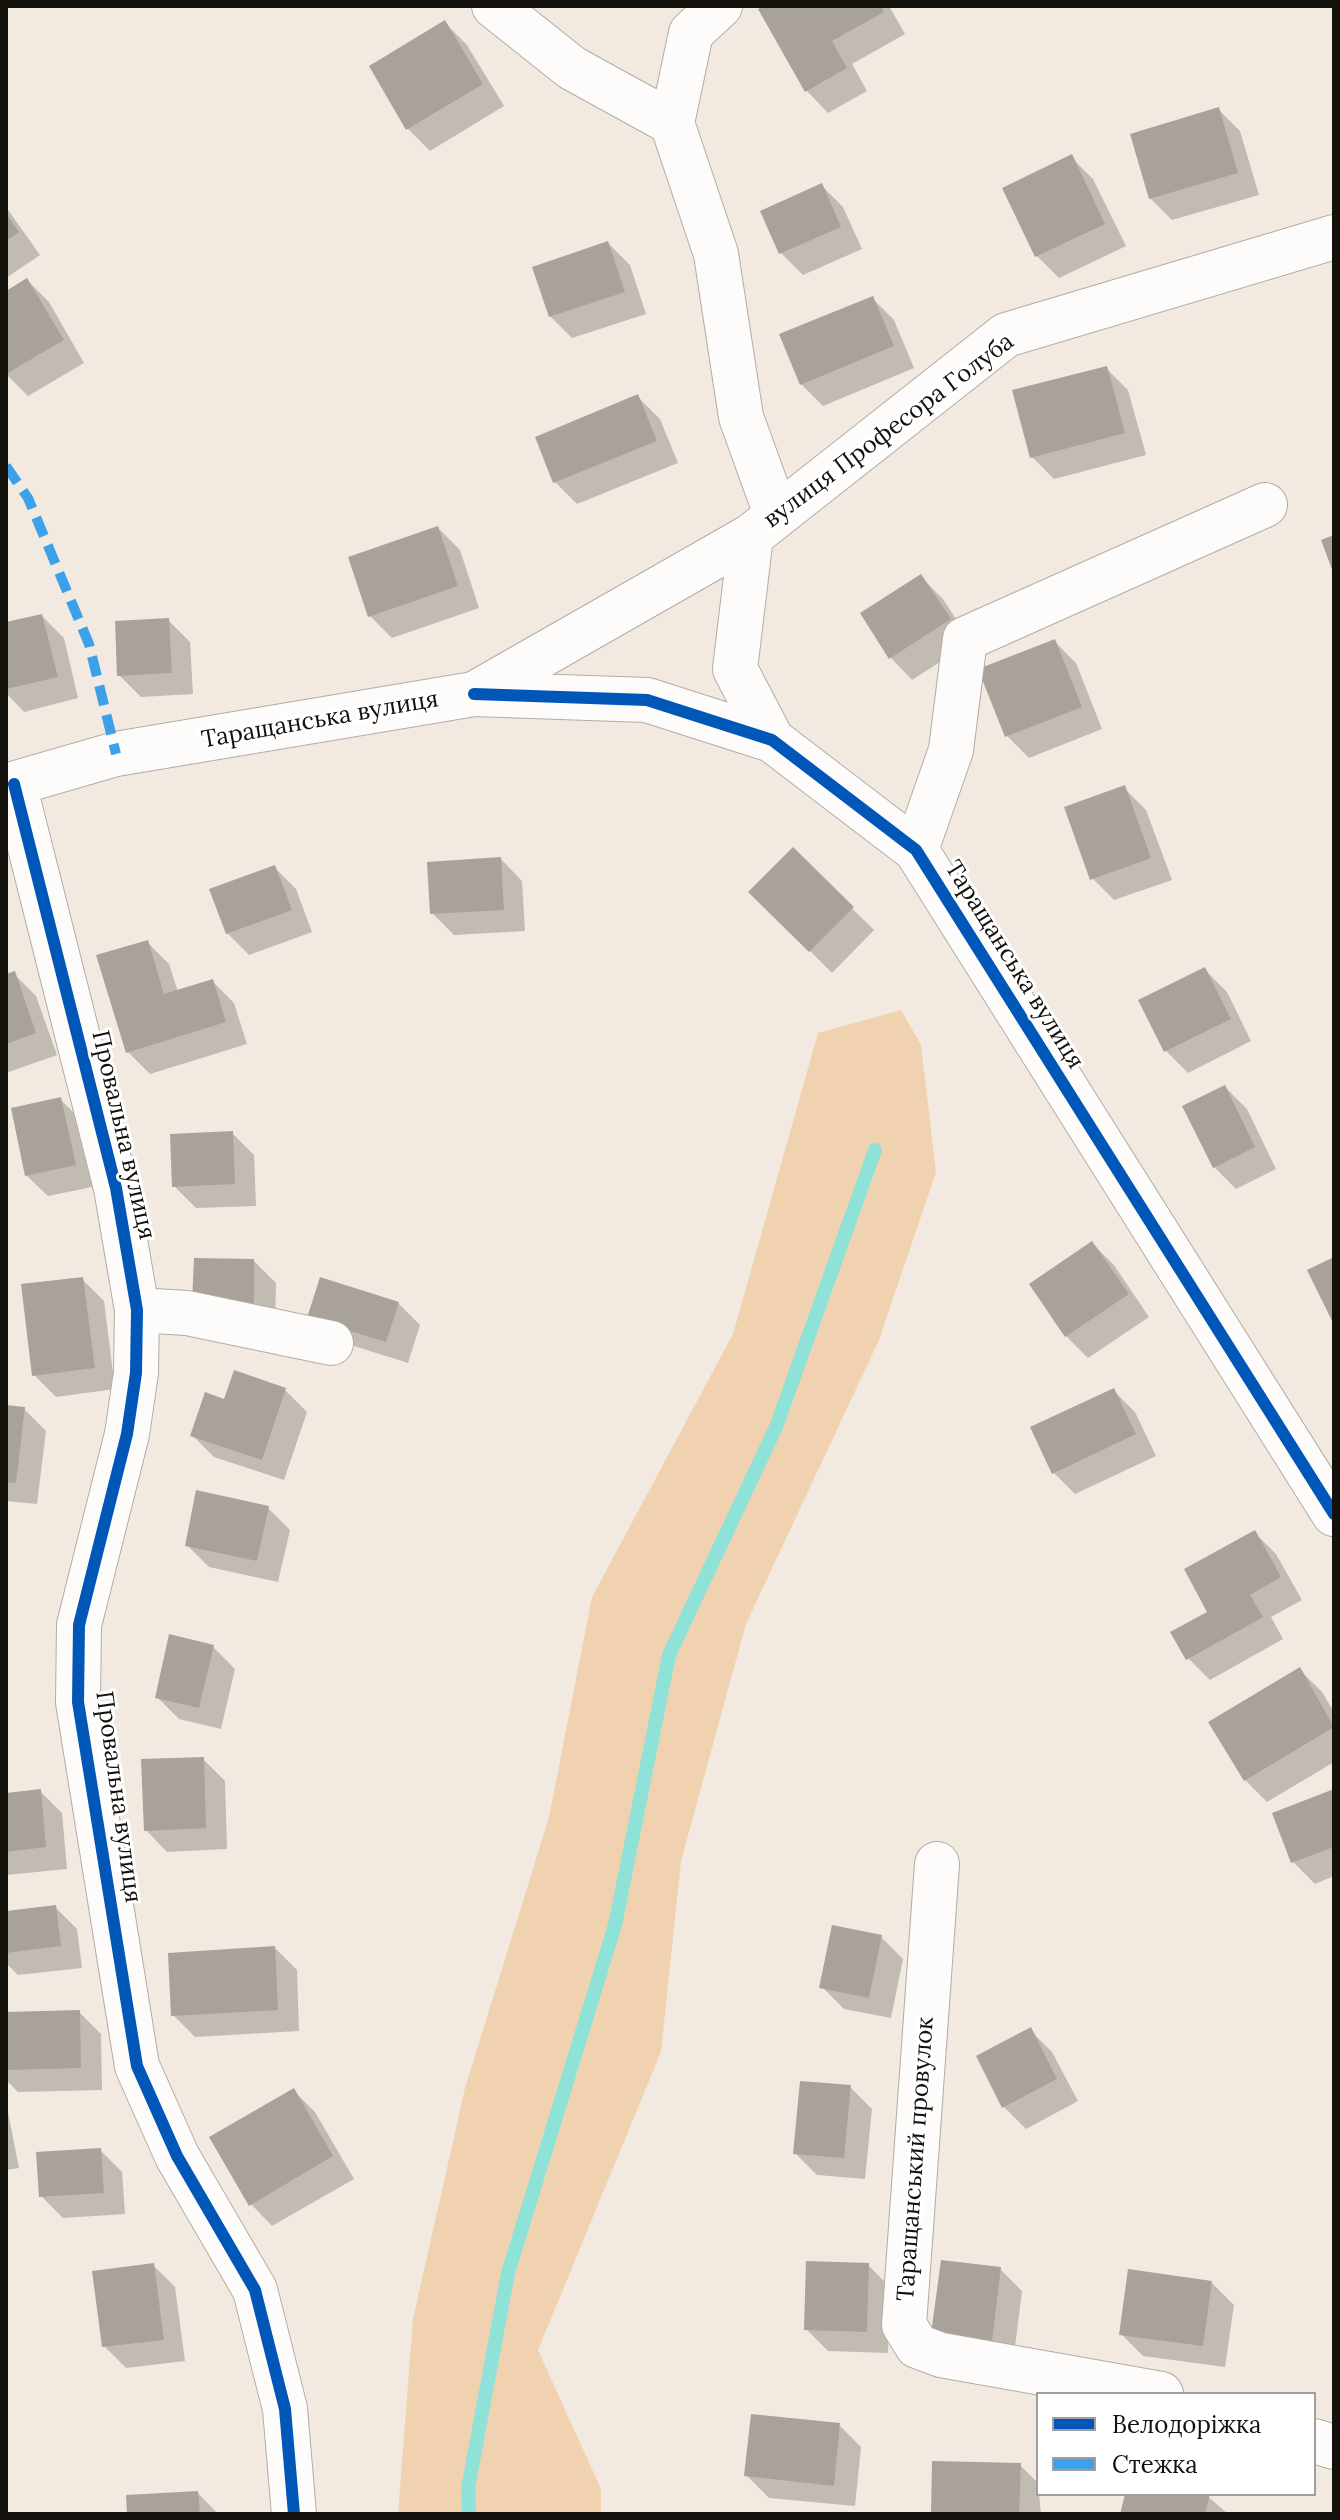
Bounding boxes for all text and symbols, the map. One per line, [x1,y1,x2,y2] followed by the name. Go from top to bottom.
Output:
[758,327,1020,535] street label: вулиця Професора Голуба
[199,685,441,755] street label: Таращанська вулиця
[938,856,1090,1074] street label: Таращанська вулиця
[85,1028,161,1242] street label: Провальна вулиця
[89,1689,147,1905] street label: Провальна вулиця
[892,2016,940,2302] street label: Таращанський провулок
[1036,2392,1316,2496] legend
[1112,2409,1261,2440] text: Велодоріжка
[1112,2449,1198,2480] text: Стежка

